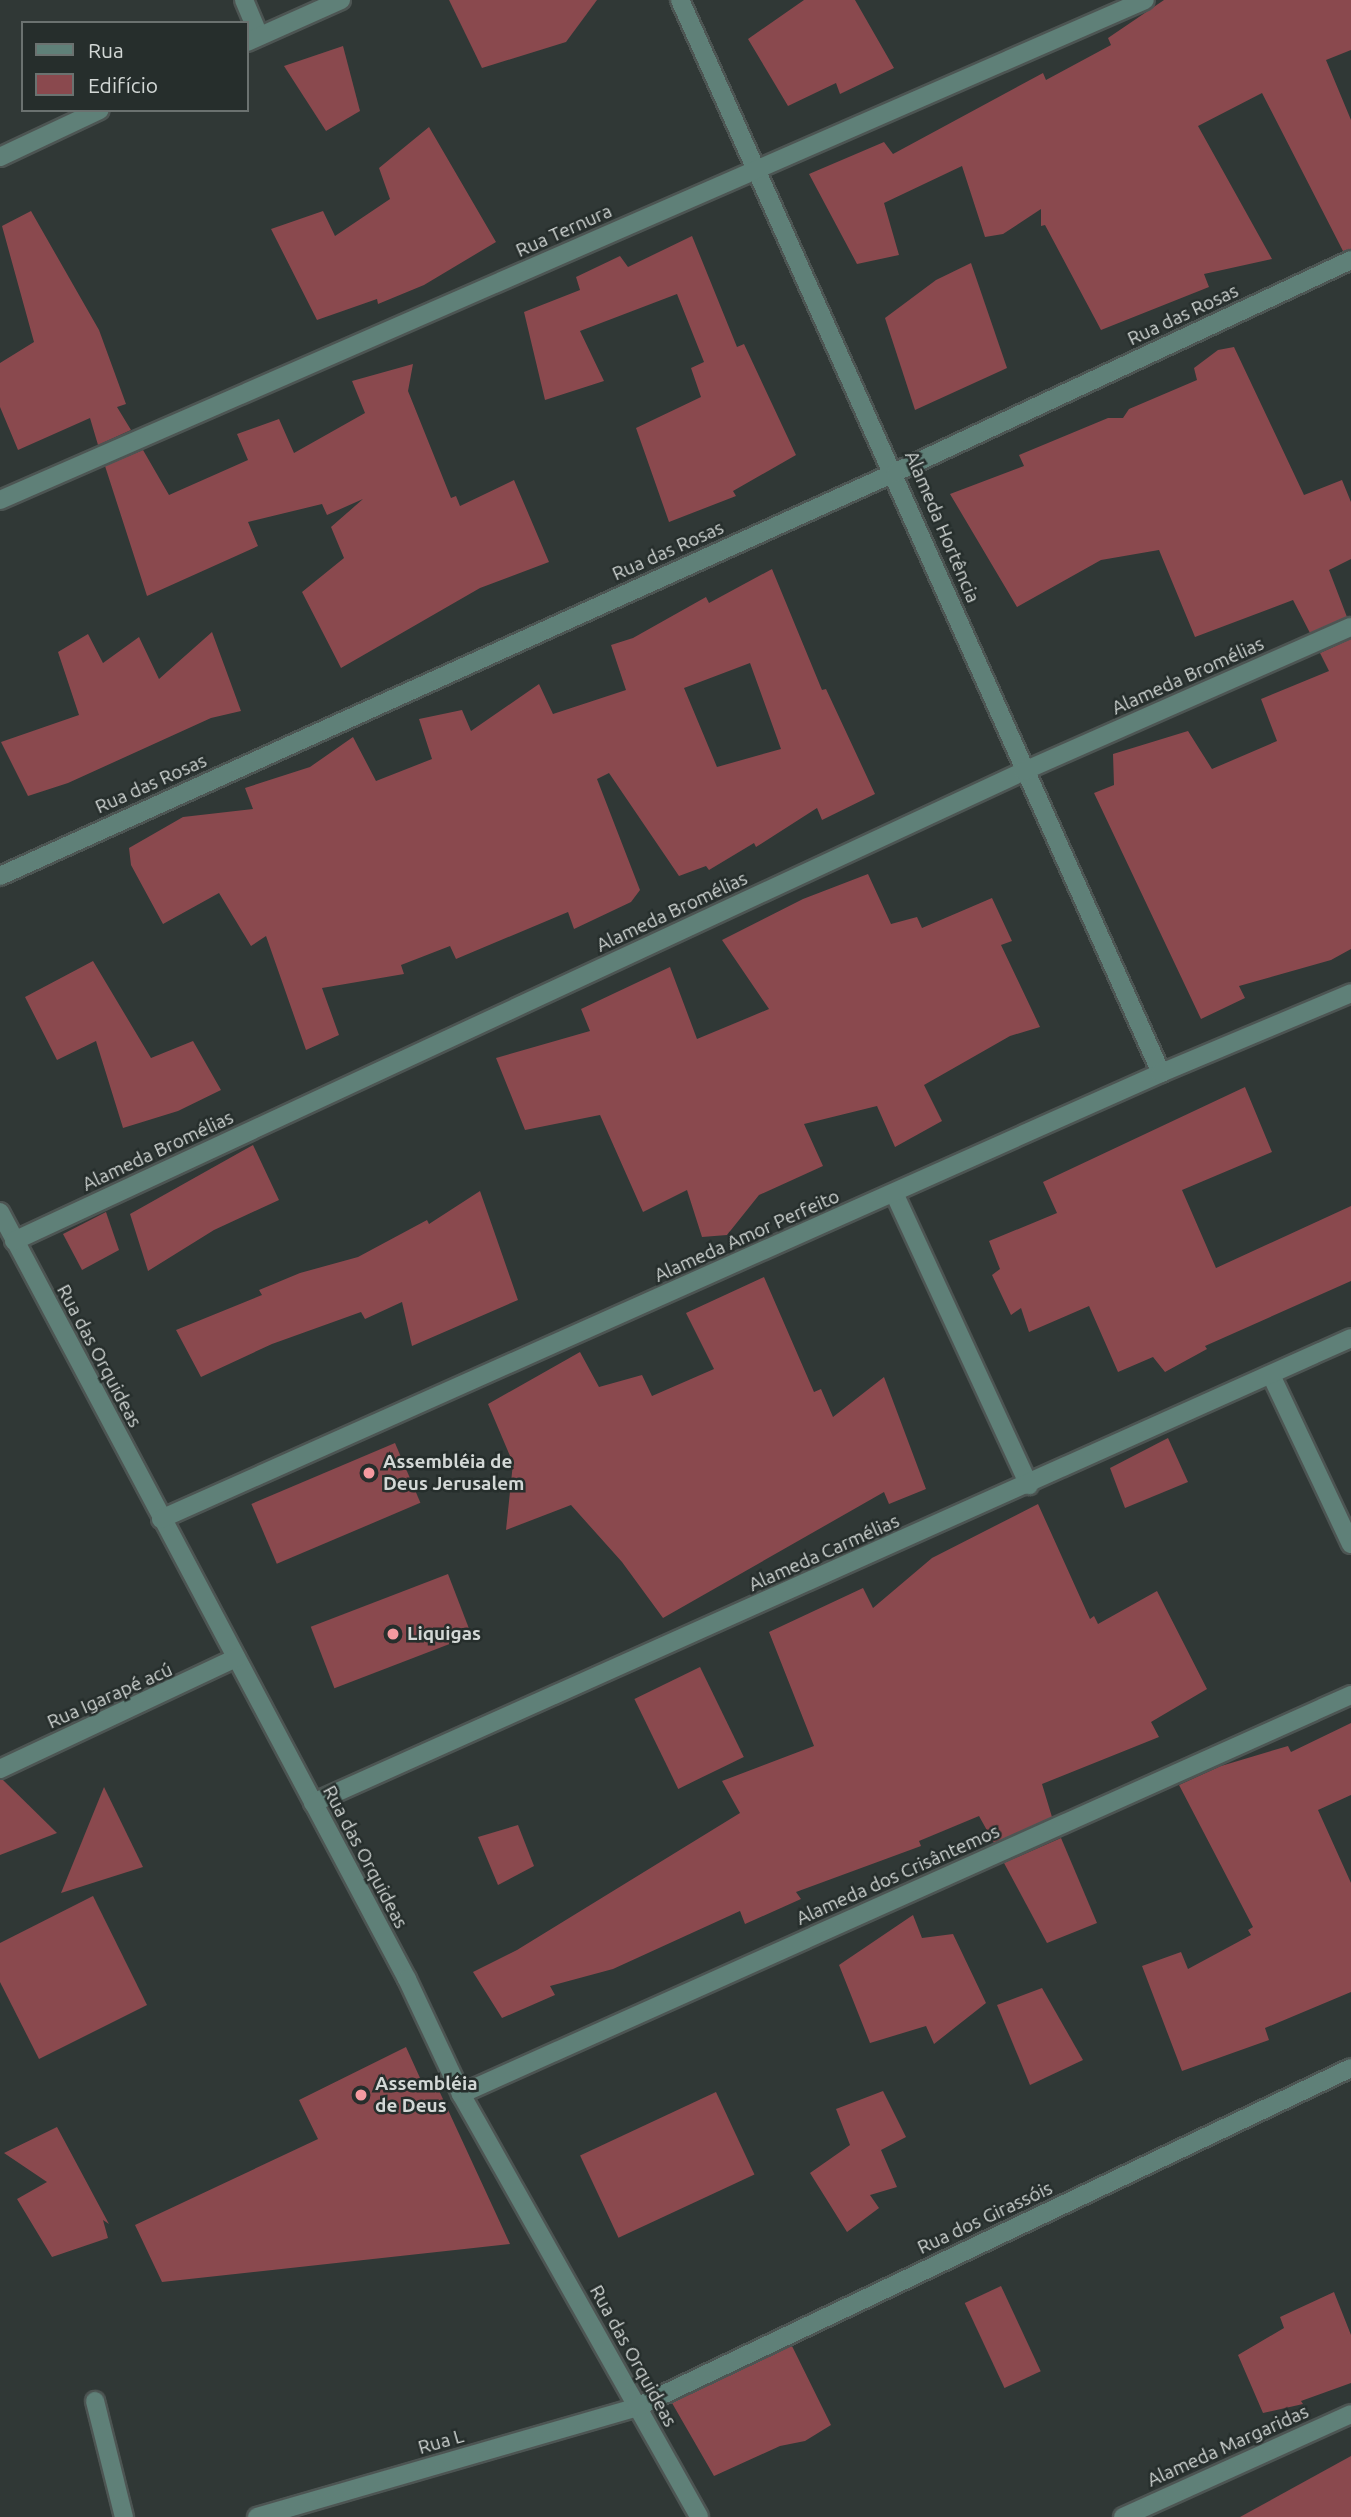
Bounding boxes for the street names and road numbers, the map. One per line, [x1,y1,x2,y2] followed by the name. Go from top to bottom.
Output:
[512,200,616,262] street label: Rua Ternura
[1124,279,1242,351] street label: Rua das Rosas
[900,448,984,606] street label: Alameda Hortência
[609,516,727,586] street label: Rua das Rosas
[1108,632,1268,720] street label: Alameda Bromélias
[92,749,210,819] street label: Rua das Rosas
[593,867,751,957] street label: Alameda Bromélias
[79,1106,237,1196] street label: Alameda Bromélias
[651,1185,843,1287] street label: Alameda Amor Perfeito
[52,1281,146,1431] street label: Rua das Orquideas
[745,1510,903,1596] street label: Alameda Carmélias
[44,1658,176,1734] street label: Rua Igarapé acú
[318,1782,412,1932] street label: Rua das Orquideas
[793,1820,1003,1930] street label: Alameda dos Crisântemos
[914,2177,1056,2259] street label: Rua dos Girassóis
[585,2281,681,2431] street label: Rua das Orquideas
[1144,2400,1312,2492] street label: Alameda Margaridas
[416,2425,466,2459] street label: Rua L

